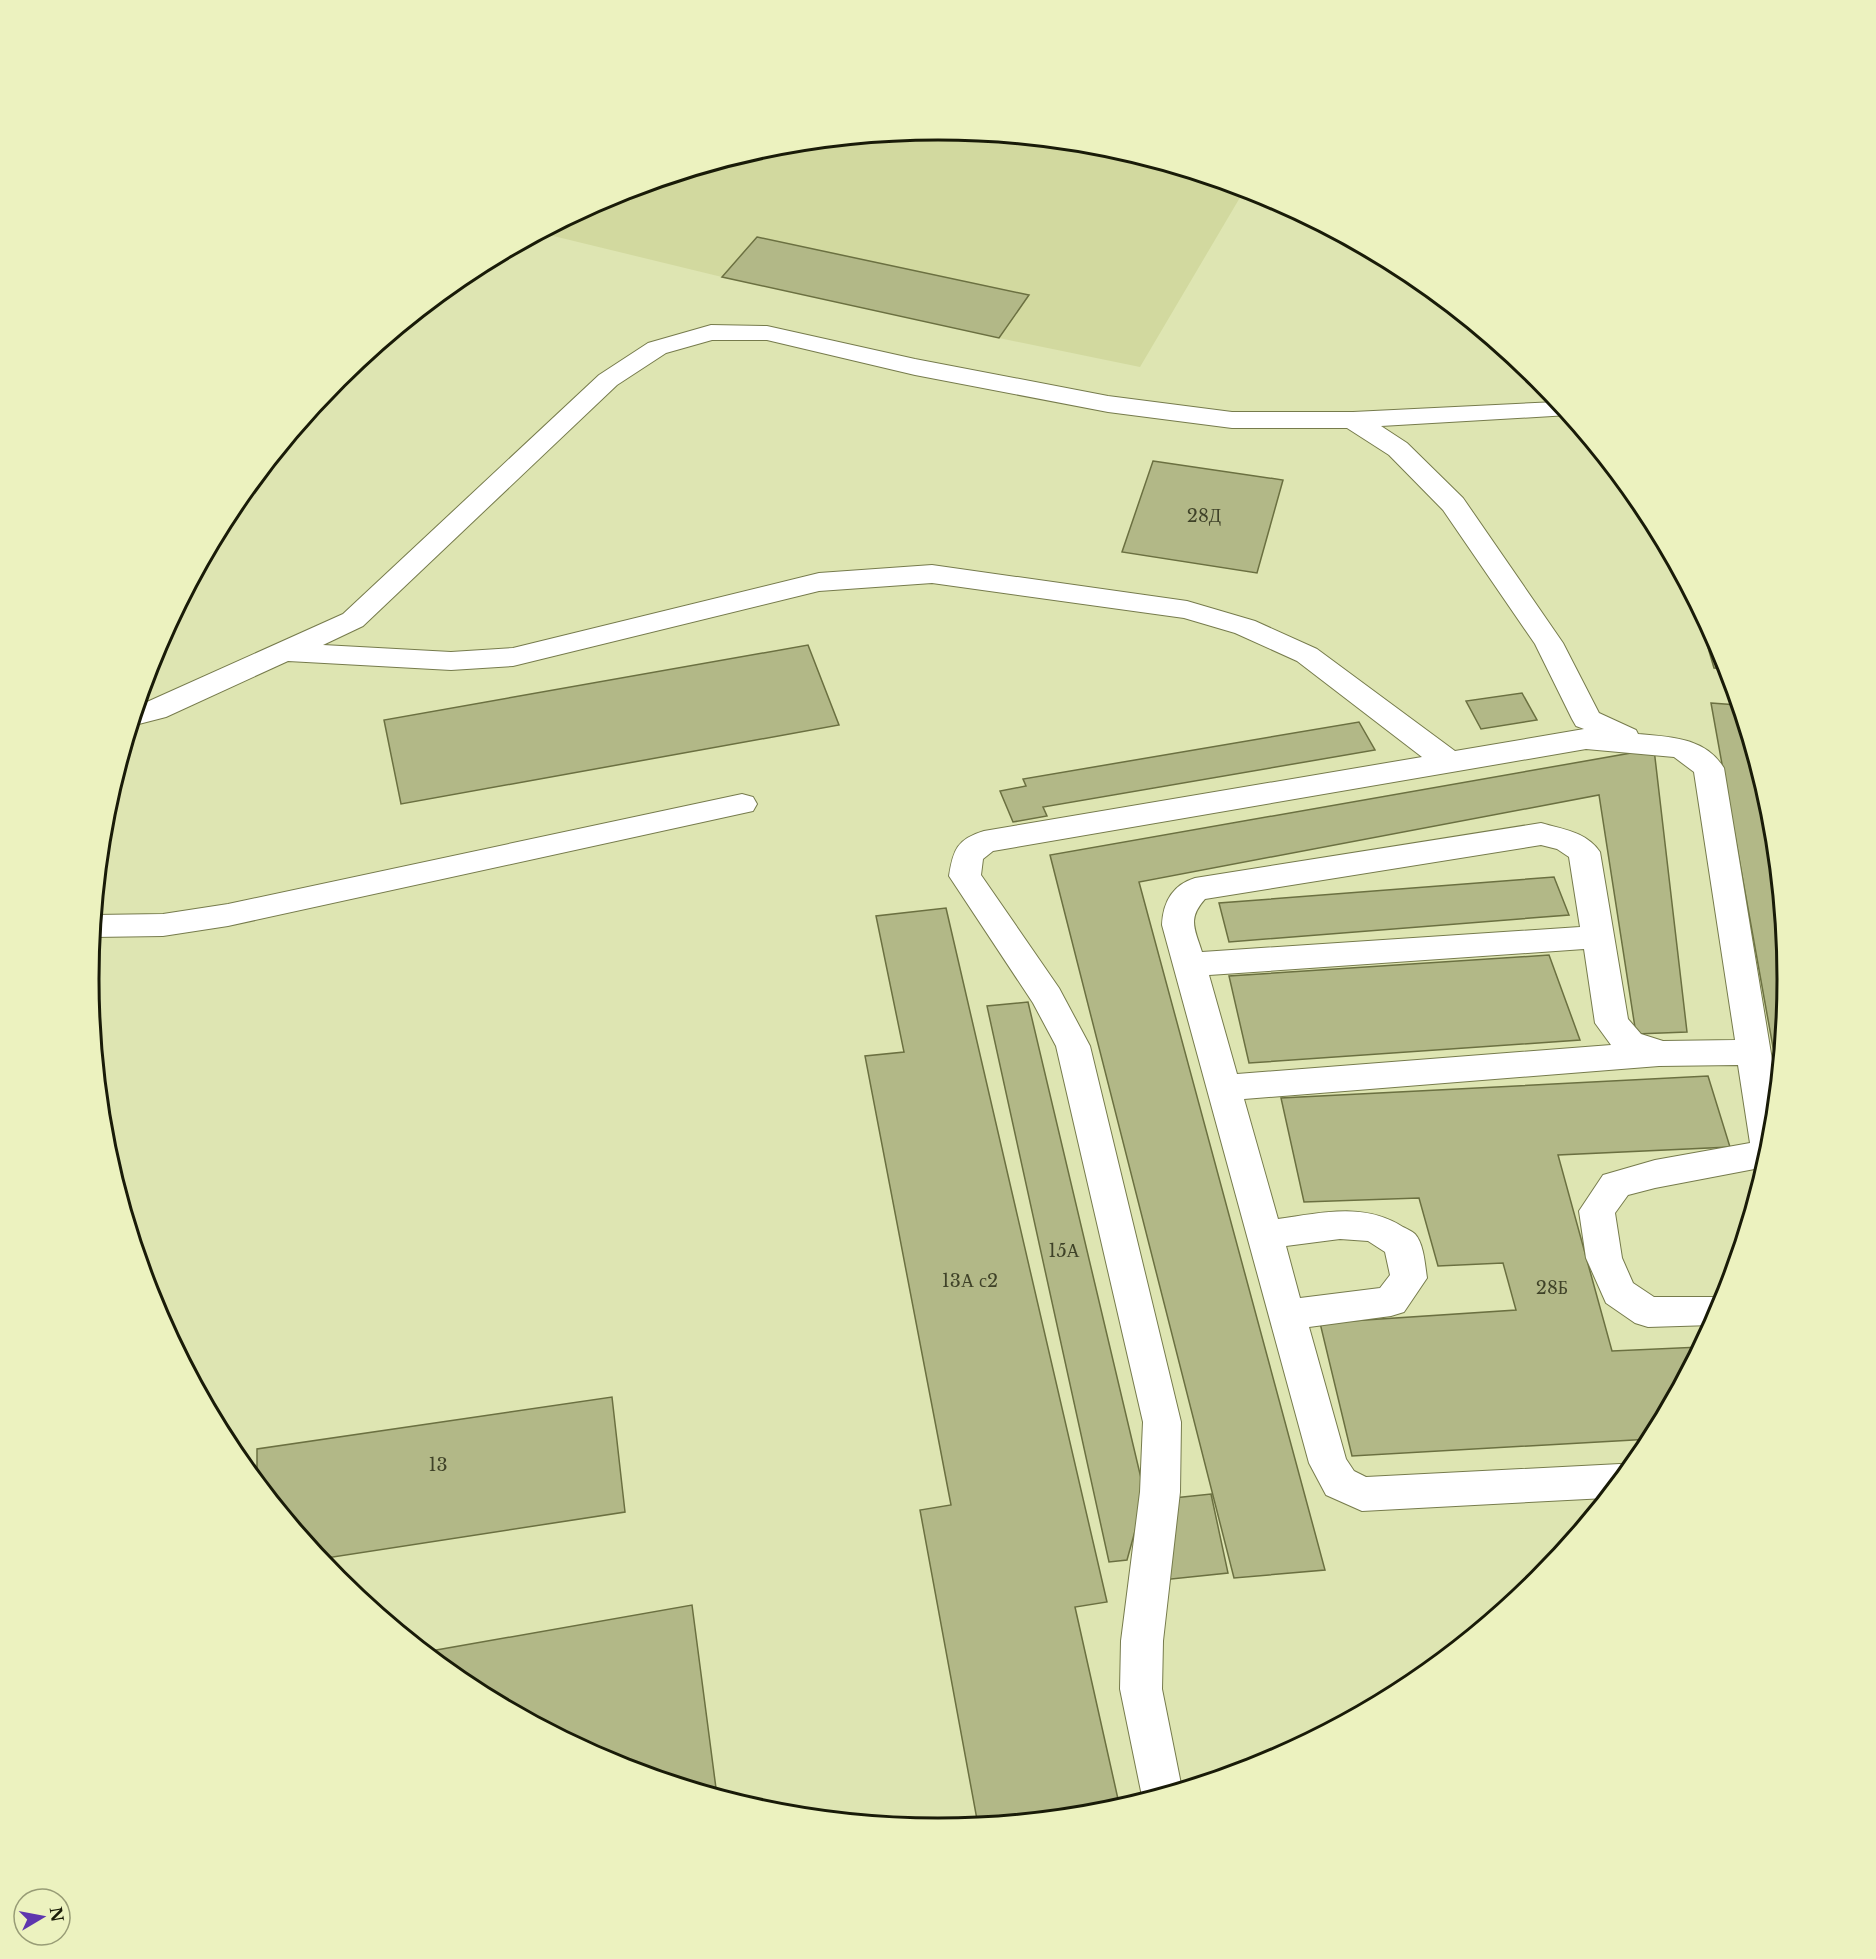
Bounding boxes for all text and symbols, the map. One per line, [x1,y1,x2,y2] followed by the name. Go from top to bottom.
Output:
[1187,505,1221,527] house number: 28Д
[1048,1240,1080,1262] house number: 15А
[942,1270,998,1292] house number: 13А с2
[1536,1277,1568,1299] house number: 28Б
[428,1454,448,1476] house number: 13
[12,1887,72,1947] north arrow
[46,1905,68,1924] text: N

